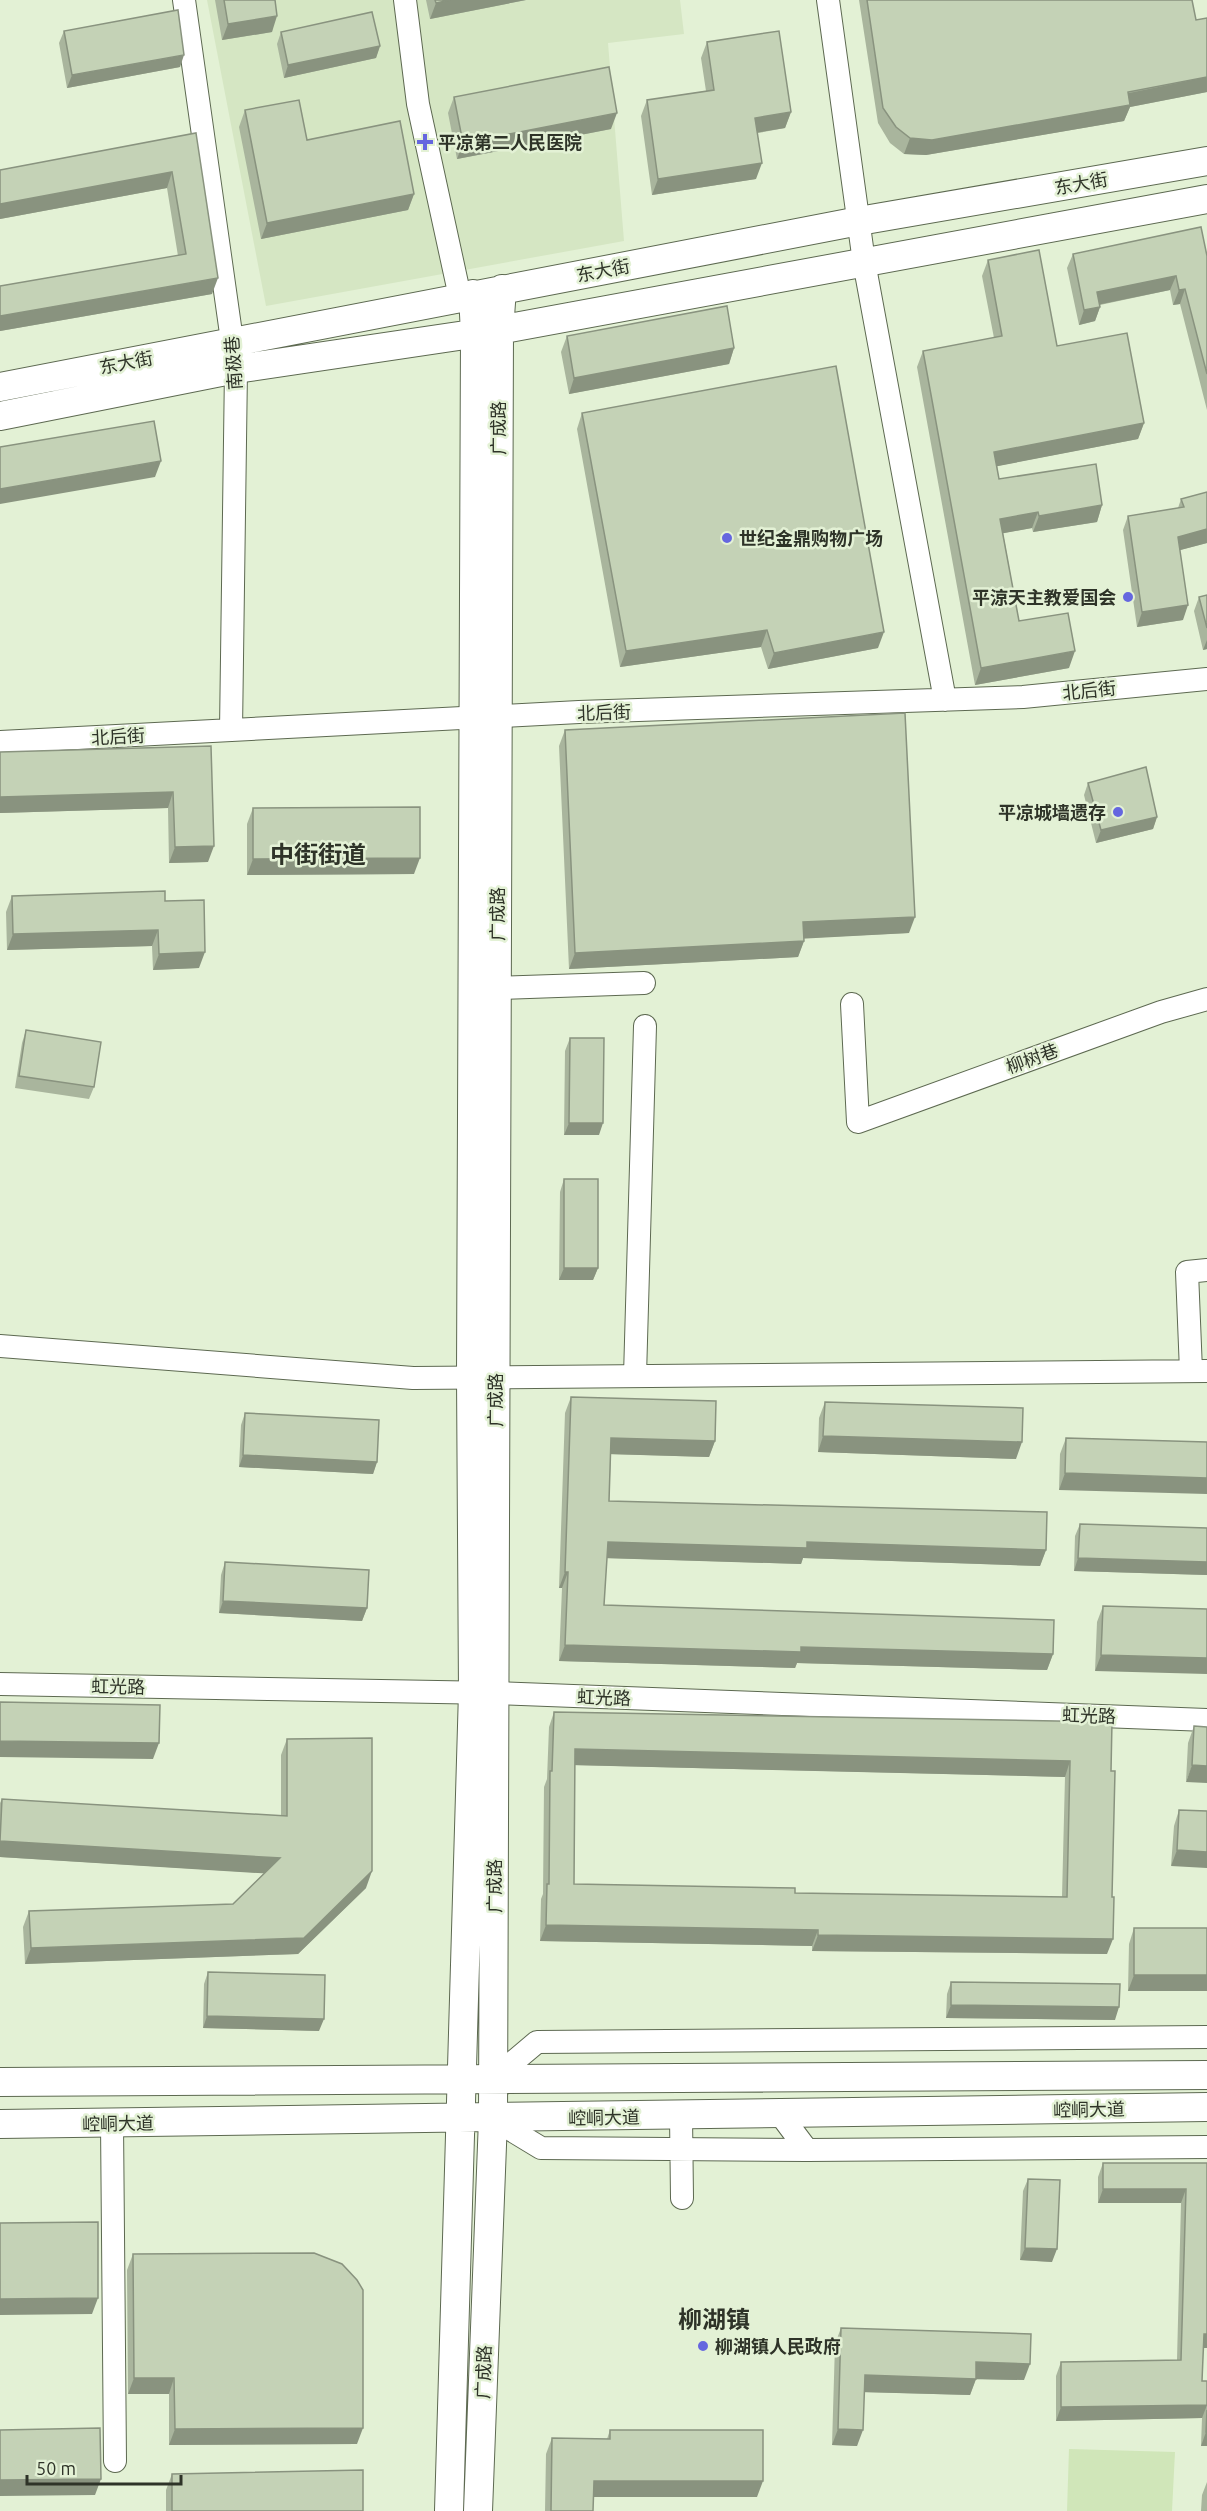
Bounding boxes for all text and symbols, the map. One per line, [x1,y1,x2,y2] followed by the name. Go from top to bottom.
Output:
[438,132,582,152] place label: 平凉第二人民医院
[416,133,434,151] marker: 平凉第二人民医院
[1053,168,1109,198] street label: 东大街
[575,255,631,285] street label: 东大街
[221,335,245,391] street label: 南极巷
[98,347,154,377] street label: 东大街
[488,401,508,455] street label: 广成路
[739,528,883,548] place label: 世纪金鼎购物广场
[720,531,734,545] marker: 世纪金鼎购物广场
[972,587,1116,607] place label: 平涼天主教爱国会
[1121,590,1135,604] marker: 平涼天主教爱国会
[1061,677,1117,703] street label: 北后街
[577,701,631,723] street label: 北后街
[91,725,145,747] street label: 北后街
[998,802,1106,822] place label: 平凉城墙遗存
[1111,805,1125,819] marker: 平凉城墙遗存
[270,841,366,868] district label: 中街街道
[487,887,507,941] street label: 广成路
[1003,1039,1061,1077] street label: 柳树巷
[485,1373,505,1427] street label: 广成路
[91,1676,145,1696] street label: 虹光路
[577,1686,631,1708] street label: 虹光路
[1062,1704,1116,1726] street label: 虹光路
[484,1859,504,1913] street label: 广成路
[1053,2098,1125,2120] street label: 崆峒大道
[568,2106,640,2128] street label: 崆峒大道
[82,2112,154,2134] street label: 崆峒大道
[678,2306,750,2333] district label: 柳湖镇
[715,2336,841,2356] place label: 柳湖镇人民政府
[696,2339,710,2353] marker: 柳湖镇人民政府
[472,2345,494,2399] street label: 广成路
[27,2448,182,2486] scale bar
[36,2458,76,2478] text: 50 m

